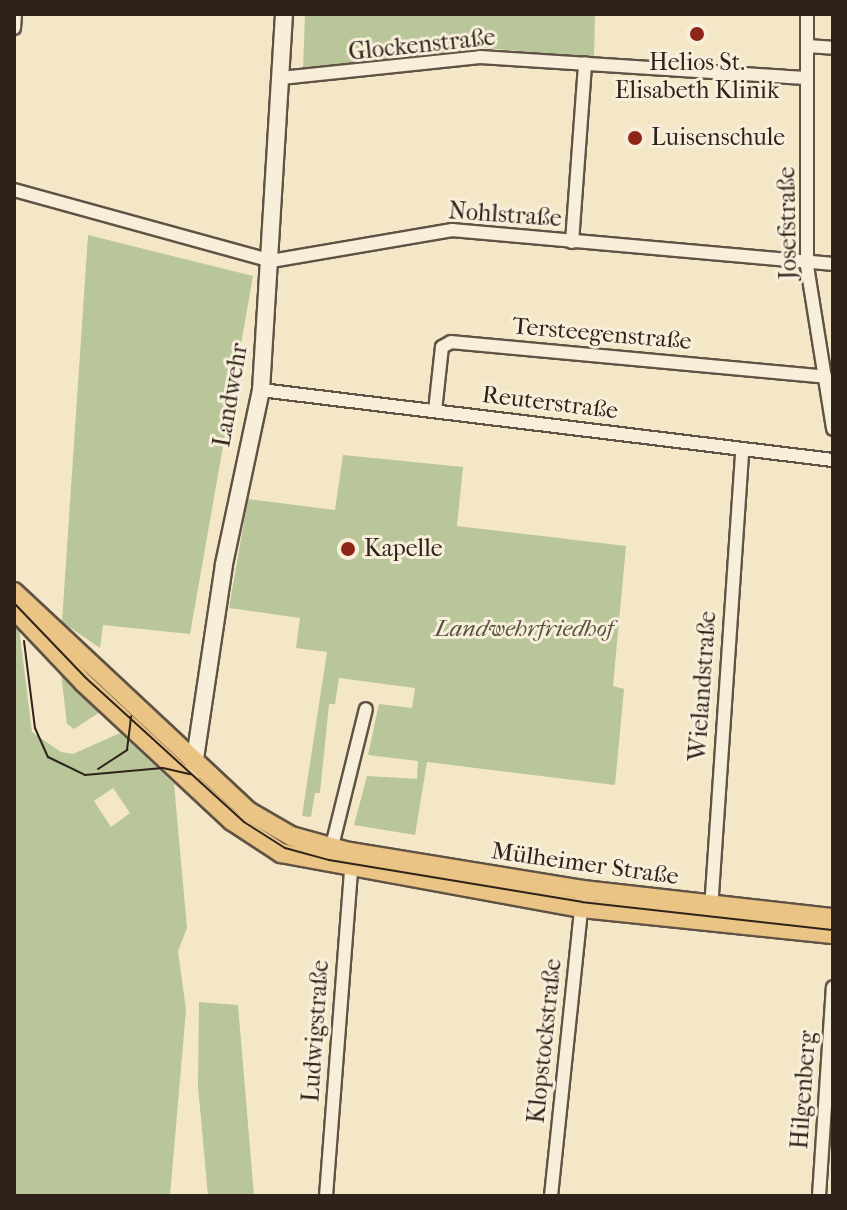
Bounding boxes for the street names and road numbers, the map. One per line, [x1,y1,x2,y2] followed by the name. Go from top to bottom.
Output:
[347,23,497,67] street label: Glockenstraße
[773,166,803,280] street label: Josefstraße
[447,197,563,233] street label: Nohlstraße
[511,312,693,356] street label: Tersteegenstraße
[208,341,254,449] street label: Landwehr
[480,380,620,426] street label: Reuterstraße
[683,610,723,762] street label: Wielandstraße
[490,837,680,891] street label: Mülheimer Straße
[522,957,568,1125] street label: Klopstockstraße
[297,959,335,1103] street label: Ludwigstraße
[786,1030,822,1150] street label: Hilgenberg

